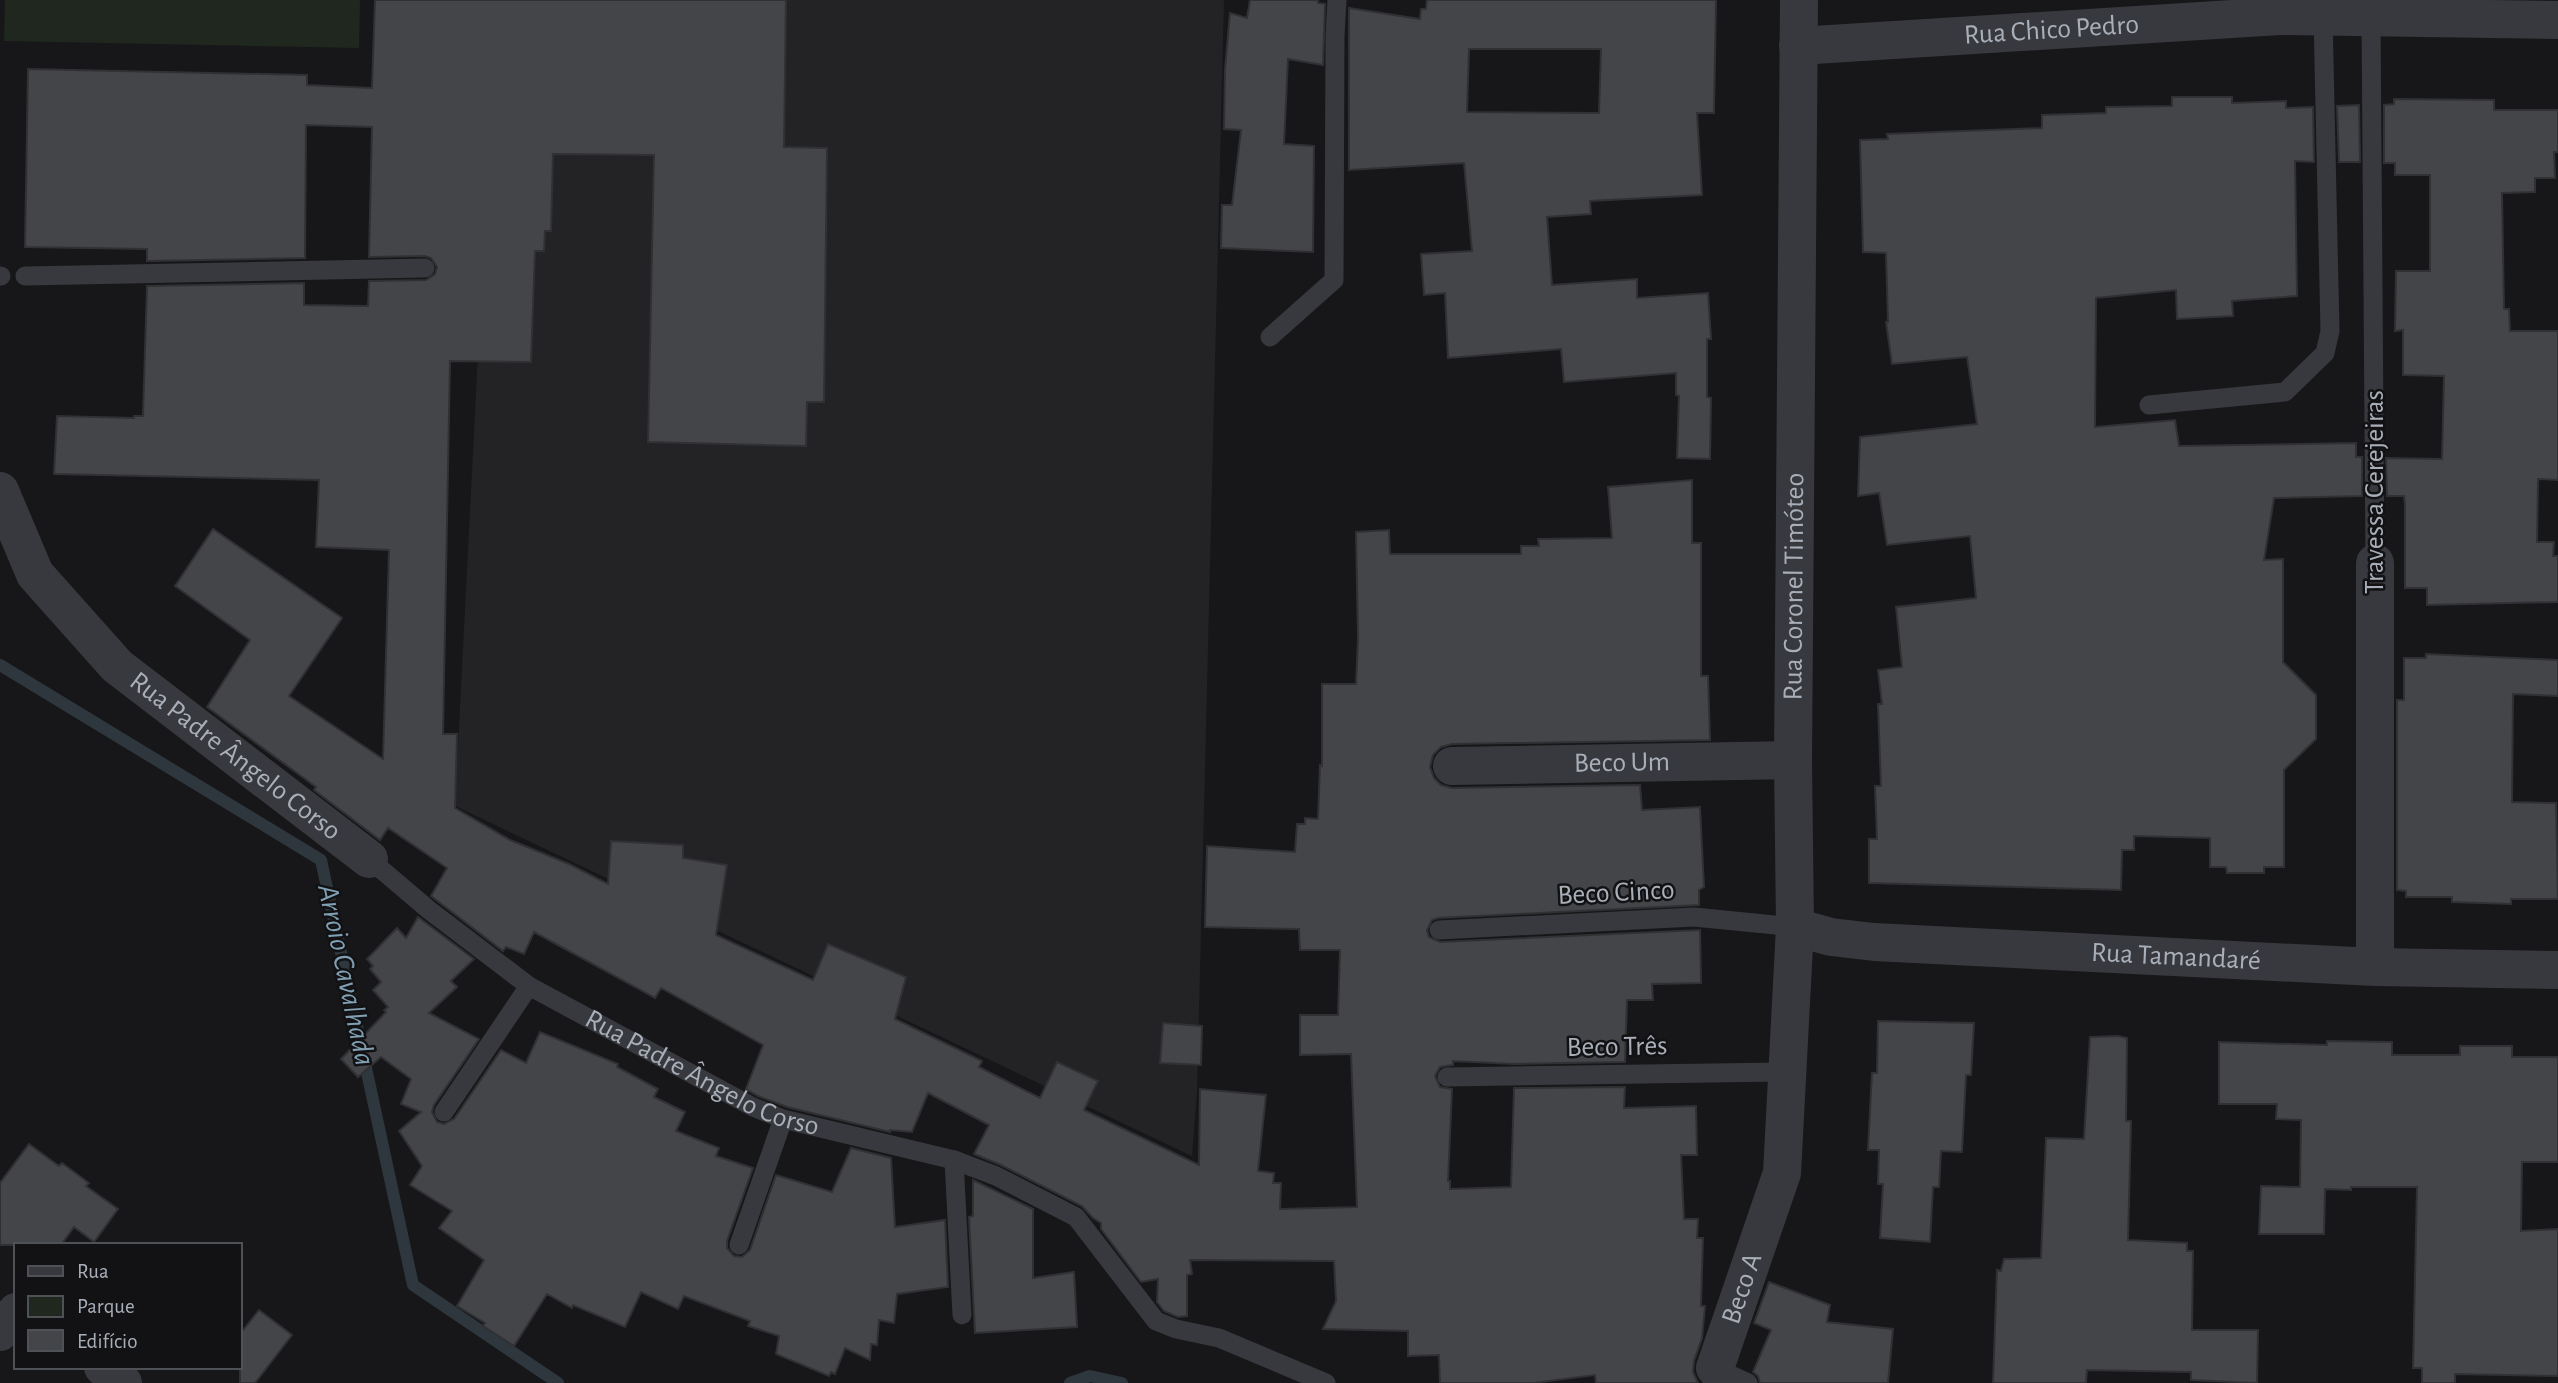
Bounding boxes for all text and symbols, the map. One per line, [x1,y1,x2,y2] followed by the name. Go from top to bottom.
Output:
[1963,11,2140,50] street label: Rua Chico Pedro
[2361,390,2389,594] street label: Travessa Cerejeiras
[1779,473,1809,700] street label: Rua Coronel Timóteo
[124,667,346,846] street label: Rua Padre Ângelo Corso
[1574,748,1670,778] street label: Beco Um
[1557,876,1675,910] street label: Beco Cinco
[312,881,380,1068] water label: Arroio Cavalhada
[2090,939,2262,975] street label: Rua Tamandaré
[580,1005,822,1141] street label: Rua Padre Ângelo Corso
[1566,1032,1668,1062] street label: Beco Três
[14,1243,242,1369] legend
[1717,1249,1767,1328] street label: Beco A
[77,1261,109,1282] text: Rua
[77,1296,135,1317] text: Parque
[77,1331,137,1352] text: Edifício

